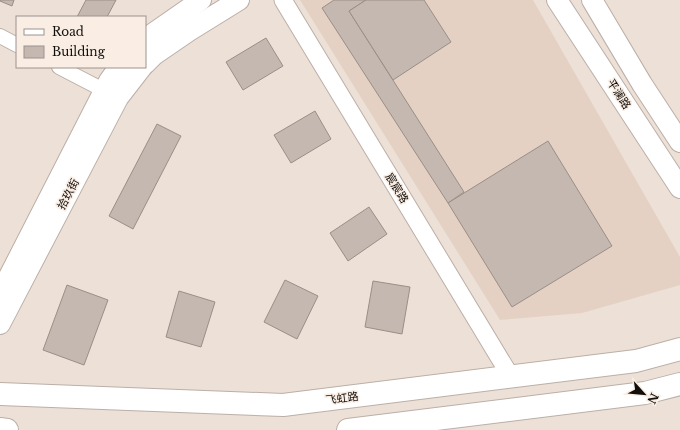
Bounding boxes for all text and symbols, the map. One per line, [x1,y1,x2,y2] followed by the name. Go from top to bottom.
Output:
[16,16,146,68] legend
[52,24,84,39] text: Road
[52,44,106,59] text: Building
[604,76,634,112] street label: 平澜路
[383,170,411,206] street label: 宸宸路
[54,176,82,212] street label: 拾玖街
[624,374,664,414] north arrow
[325,389,359,407] street label: 飞虹路
[644,391,661,407] text: N

